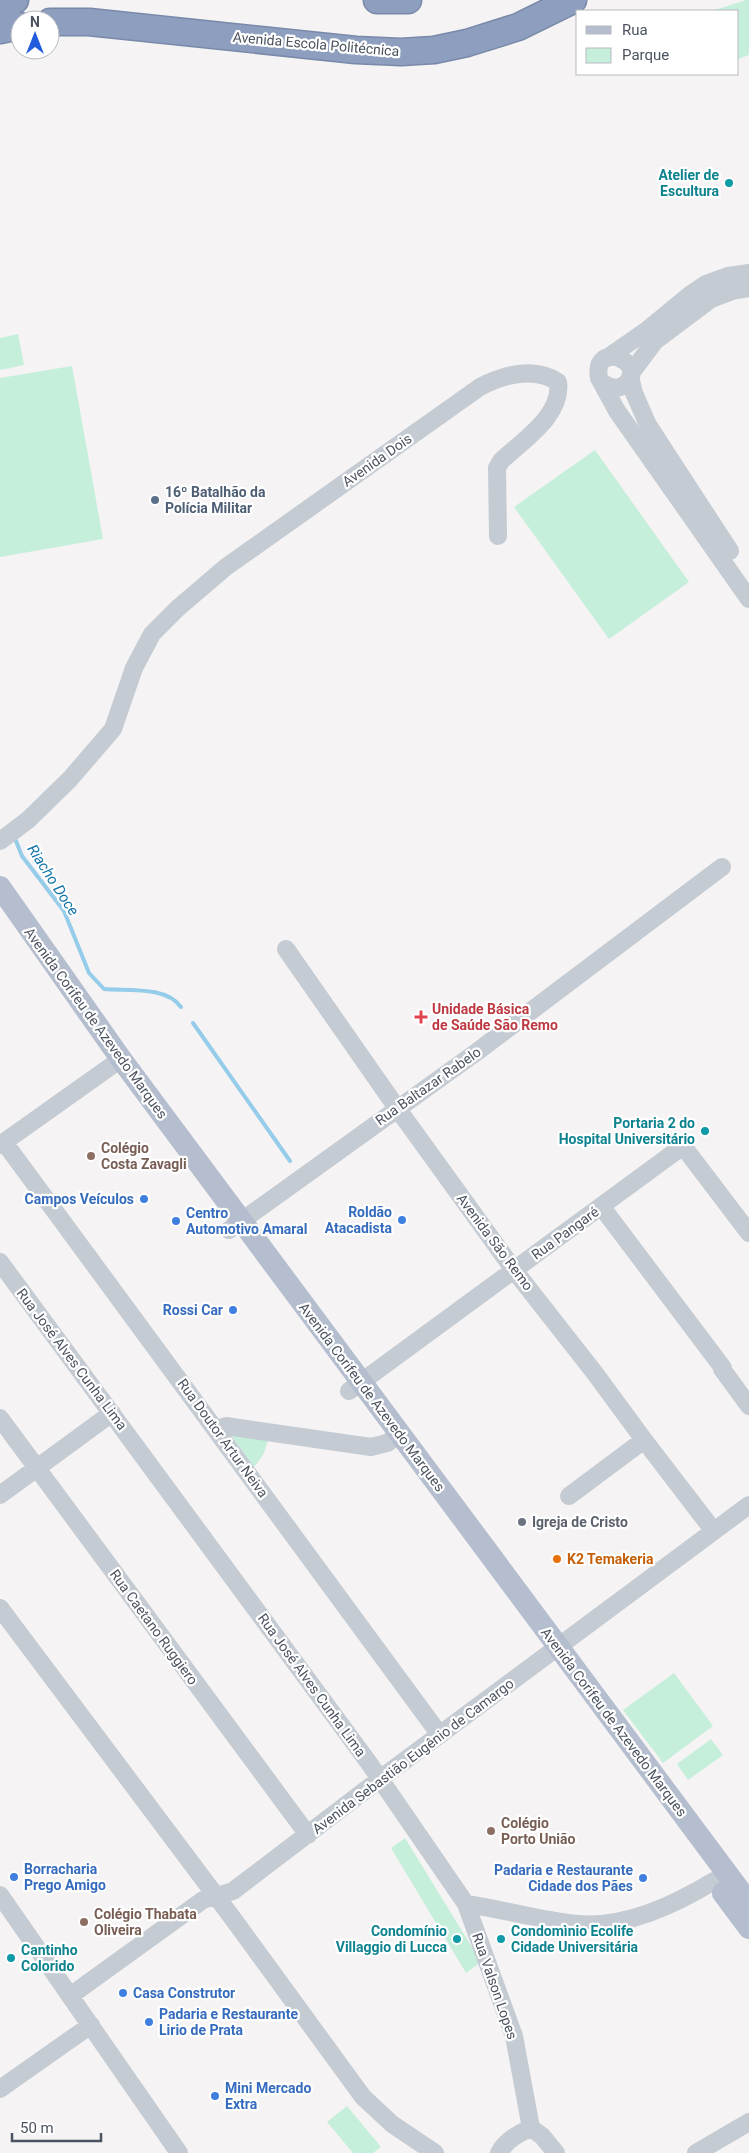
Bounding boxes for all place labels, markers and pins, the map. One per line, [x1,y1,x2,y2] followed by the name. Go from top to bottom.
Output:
[658,167,719,199] place label: Atelier de Escultura
[723,177,735,189] marker: Atelier de Escultura
[165,484,266,516] place label: 16º Batalhão da Polícia Militar
[149,494,161,506] marker: 16º Batalhão da Polícia Militar
[432,1001,558,1033] place label: Unidade Básica de Saúde São Remo
[414,1010,428,1024] marker: Unidade Básica de Saúde São Remo
[559,1115,695,1147] place label: Portaria 2 do Hospital Universitário
[699,1125,711,1137] marker: Portaria 2 do Hospital Universitário
[101,1140,187,1172] place label: Colégio Costa Zavagli
[85,1150,97,1162] marker: Colégio Costa Zavagli
[25,1191,134,1207] place label: Campos Veículos
[138,1193,150,1205] marker: Campos Veículos
[325,1204,392,1236] place label: Roldão Atacadista
[186,1205,307,1237] place label: Centro Automotivo Amaral
[396,1214,408,1226] marker: Roldão Atacadista
[170,1215,182,1227] marker: Centro Automotivo Amaral
[163,1302,223,1318] place label: Rossi Car
[227,1304,239,1316] marker: Rossi Car
[532,1514,628,1530] place label: Igreja de Cristo
[516,1516,528,1528] marker: Igreja de Cristo
[567,1551,654,1567] place label: K2 Temakeria
[551,1553,563,1565] marker: K2 Temakeria
[501,1815,576,1847] place label: Colégio Porto União
[485,1825,497,1837] marker: Colégio Porto União
[24,1861,106,1893] place label: Borracharia Prego Amigo
[494,1862,633,1894] place label: Padaria e Restaurante Cidade dos Pães
[8,1871,20,1883] marker: Borracharia Prego Amigo
[637,1872,649,1884] marker: Padaria e Restaurante Cidade dos Pães
[94,1906,197,1938] place label: Colégio Thabata Oliveira
[78,1916,90,1928] marker: Colégio Thabata Oliveira
[336,1923,447,1955] place label: Condomínio Villaggio di Lucca
[511,1923,639,1955] place label: Condomìnio Ecolife Cidade Universitária
[451,1933,463,1945] marker: Condomínio Villaggio di Lucca
[495,1933,507,1945] marker: Condomìnio Ecolife Cidade Universitária
[21,1942,78,1974] place label: Cantinho Colorido
[5,1952,17,1964] marker: Cantinho Colorido
[133,1985,235,2001] place label: Casa Construtor
[117,1987,129,1999] marker: Casa Construtor
[159,2006,298,2038] place label: Padaria e Restaurante Lirio de Prata
[143,2016,155,2028] marker: Padaria e Restaurante Lirio de Prata
[225,2080,311,2112] place label: Mini Mercado Extra
[209,2090,221,2102] marker: Mini Mercado Extra

